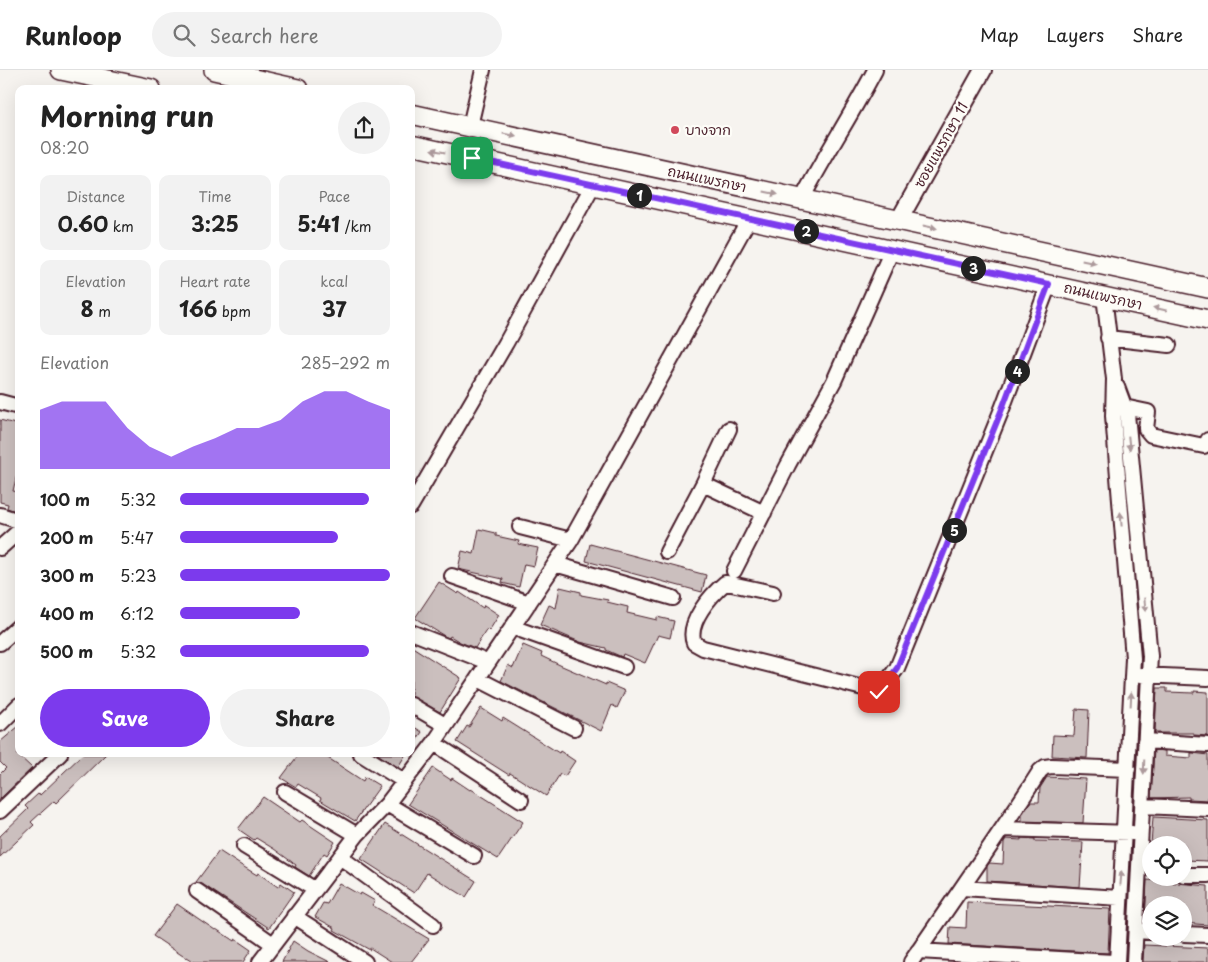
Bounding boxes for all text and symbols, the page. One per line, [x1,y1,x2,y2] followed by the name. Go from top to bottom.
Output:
[152,12,502,57] search box
[25,17,122,53] text: Runloop
[170,21,198,49] icon: search
[210,21,318,49] text: Search here
[980,21,1019,48] text: Map
[1047,21,1104,48] text: Layers
[1132,21,1183,48] text: Share
[40,94,214,137] text: Morning run
[908,98,973,192] street label: ซอยแพรกษา 11
[338,102,390,154] button: share
[685,119,731,140] place label: บางจาก
[669,124,681,136] marker: บางจาก
[503,131,518,139] one-way arrow
[40,135,89,159] text: 08:20
[451,137,493,179] pin
[458,144,486,172] icon: arrive
[430,147,445,155] one-way arrow
[666,160,748,197] street label: ถนนแพรกษา
[626,182,652,208] pin: 1
[636,185,643,206] text: 1
[66,186,125,207] text: Distance
[198,186,232,207] text: Time
[319,186,350,207] text: Pace
[764,189,780,197] one-way arrow
[57,207,108,239] text: 0.60
[191,207,239,239] text: 3:25
[297,207,340,239] text: 5:41
[108,216,134,237] text: km
[340,216,371,237] text: /km
[794,218,818,244] pin: 2
[802,221,811,242] text: 2
[923,223,938,231] one-way arrow
[960,256,986,280] pin: 3
[969,258,978,279] text: 3
[1081,258,1097,266] one-way arrow
[65,271,126,292] text: Elevation
[180,271,250,292] text: Heart rate
[320,271,348,292] text: kcal
[1062,276,1144,315] street label: ถนนแพรกษา
[80,292,94,324] text: 8
[179,292,217,324] text: 166
[322,292,347,324] text: 37
[94,301,111,322] text: m
[217,301,251,322] text: bpm
[1153,305,1168,313] one-way arrow
[40,350,109,374] text: Elevation
[300,350,390,374] text: 285–292 m
[1004,358,1030,384] pin: 4
[1013,361,1022,382] text: 4
[1126,436,1134,452] one-way arrow
[40,487,90,511] text: 100 m
[120,487,156,511] text: 5:32
[1117,511,1125,527] one-way arrow
[942,518,966,542] pin: 5
[950,520,959,541] text: 5
[40,525,94,549] text: 200 m
[120,525,154,549] text: 5:47
[40,563,94,587] text: 300 m
[120,563,157,587] text: 5:23
[1141,597,1149,613] one-way arrow
[40,601,94,625] text: 400 m
[120,601,154,625] text: 6:12
[40,639,93,663] text: 500 m
[120,639,156,663] text: 5:32
[858,671,900,713] pin
[865,678,893,706] icon: check
[40,689,210,747] button: Save
[220,689,390,747] button: Share
[1128,690,1136,706] one-way arrow
[1140,759,1148,775] one-way arrow
[1142,836,1192,946] map controls
[1142,836,1192,886] button: locate
[1118,870,1126,886] one-way arrow
[1142,896,1192,946] button: layers

